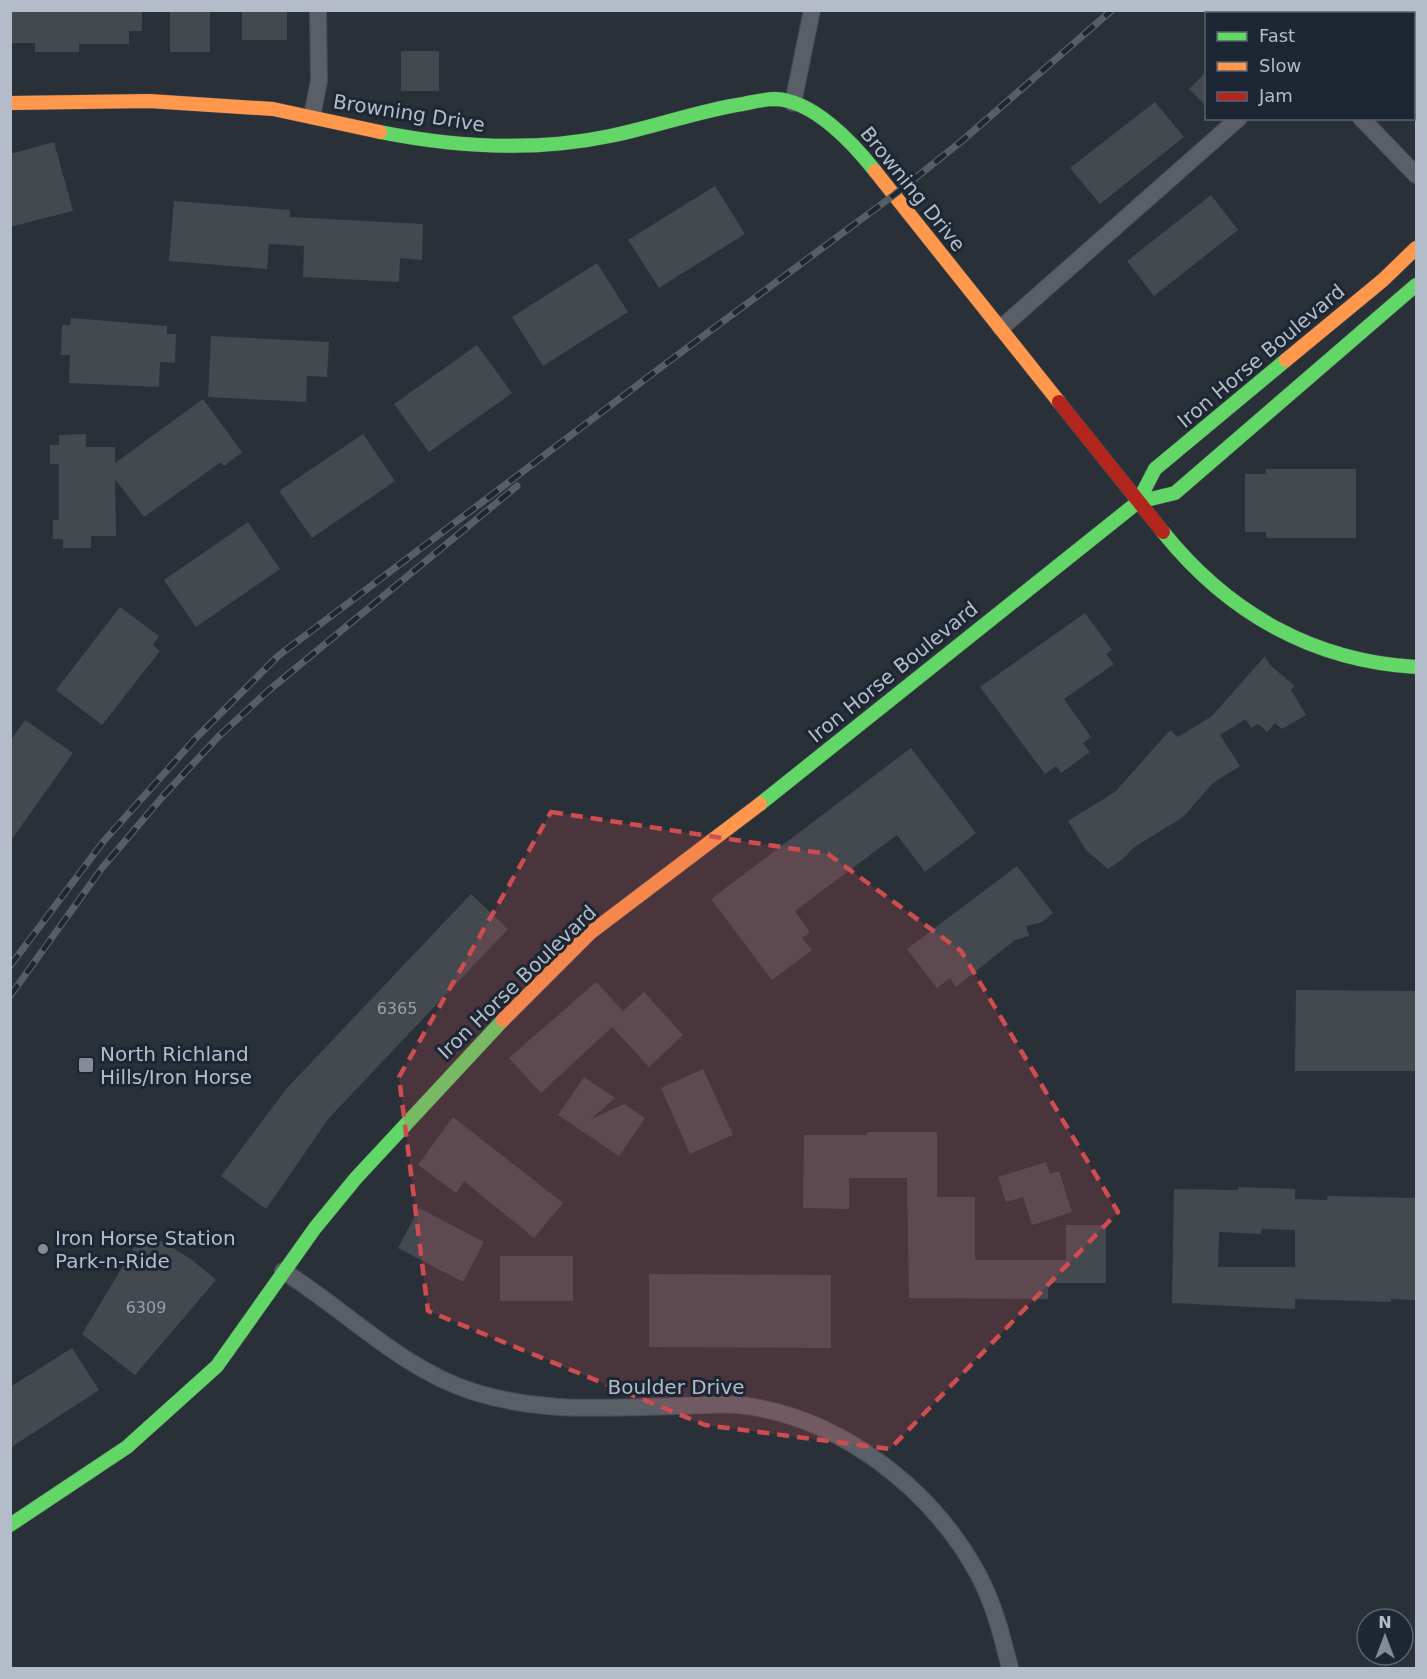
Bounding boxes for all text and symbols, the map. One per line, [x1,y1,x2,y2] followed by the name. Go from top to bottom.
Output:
[1205,12,1415,120] legend
[1259,25,1295,46] text: Fast
[1259,55,1301,76] text: Slow
[1258,85,1293,106] text: Jam
[331,89,487,137] street label: Browning Drive
[855,122,971,256] street label: Browning Drive
[1173,279,1349,433] street label: Iron Horse Boulevard
[804,596,982,748] street label: Iron Horse Boulevard
[433,900,601,1064] street label: Iron Horse Boulevard
[377,999,417,1018] house number: 6365
[100,1042,252,1089] place label: North Richland Hills/Iron Horse
[77,1056,95,1074] marker: North Richland Hills/Iron Horse
[55,1226,236,1273] place label: Iron Horse Station Park-n-Ride
[36,1242,50,1256] marker: Iron Horse Station Park-n-Ride
[126,1298,166,1317] house number: 6309
[607,1375,745,1399] street label: Boulder Drive
[1355,1607,1415,1667] north arrow
[1378,1613,1392,1632] text: N

